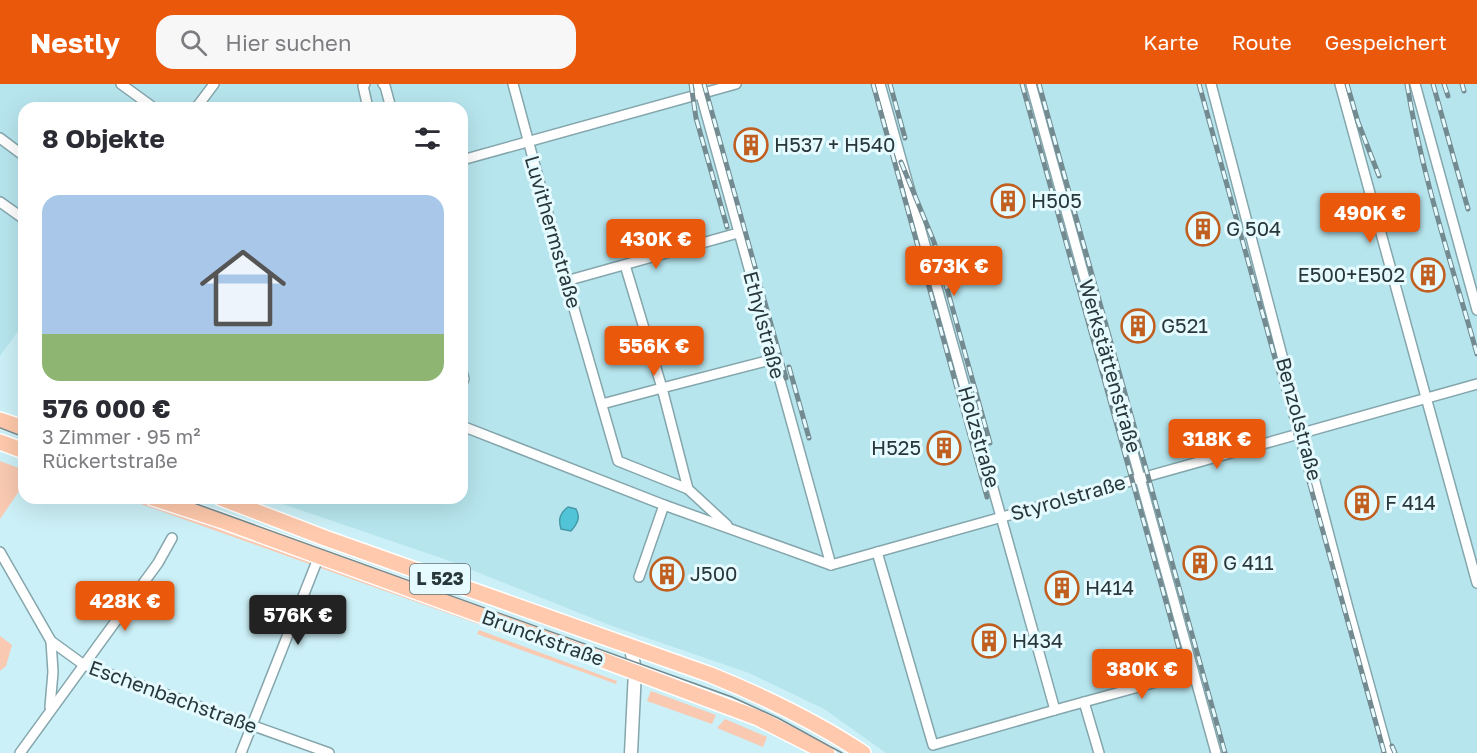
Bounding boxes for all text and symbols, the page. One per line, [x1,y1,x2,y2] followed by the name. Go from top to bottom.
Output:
[156,15,576,69] search box
[30,26,120,59] text: Nestly
[177,26,210,59] icon: search
[225,29,351,56] text: Hier suchen
[1143,29,1199,55] text: Karte
[1232,29,1292,55] text: Route
[1325,29,1447,55] text: Gespeichert
[411,122,444,155] icon: filters
[42,123,165,154] text: 8 Objekte
[733,127,769,163] building icon: H537 + H540
[774,132,896,156] place label: H537 + H540
[521,153,587,311] street label: Luvithermstraße
[990,183,1026,219] building icon: H505
[1031,188,1082,212] place label: H505
[1321,193,1419,244] pin: 490K €
[1334,200,1406,224] text: 490K €
[1185,211,1221,247] building icon: G 504
[1226,216,1281,240] place label: G 504
[607,219,705,270] pin: 430K €
[620,226,692,250] text: 430K €
[189,234,297,342] icon: home
[905,246,1003,297] pin: 673K €
[919,253,989,277] text: 673K €
[1410,257,1446,293] building icon: E500+E502
[1298,262,1405,286] place label: E500+E502
[739,268,791,381] street label: Ethylstraße
[1075,276,1147,455] street label: Werkstättenstraße
[1120,308,1156,344] building icon: G521
[1161,313,1208,337] place label: G521
[605,326,703,377] pin: 556K €
[619,333,689,357] text: 556K €
[1272,354,1328,483] street label: Benzolstraße
[954,383,1006,490] street label: Holzstraße
[42,393,171,424] text: 576 000 €
[1168,419,1266,470] pin: 318K €
[42,424,200,448] text: 3 Zimmer · 95 m²
[1183,426,1251,450] text: 318K €
[926,430,962,466] building icon: H525
[871,435,921,459] place label: H525
[42,448,178,472] text: Rückertstraße
[1007,469,1128,525] street label: Styrolstraße
[1344,485,1380,521] building icon: F 414
[1385,490,1436,514] place label: F 414
[1182,545,1218,581] building icon: G 411
[1223,550,1274,574] place label: G 411
[649,556,685,592] building icon: J500
[690,561,738,585] place label: J500
[410,564,470,594] road number: L 523
[1044,570,1080,606] building icon: H414
[1085,575,1134,599] place label: H414
[76,581,174,632] pin: 428K €
[89,588,161,612] text: 428K €
[249,595,347,646] pin: 576K €
[263,602,333,626] text: 576K €
[479,604,608,670] street label: Brunckstraße
[971,623,1007,659] building icon: H434
[1012,628,1063,652] place label: H434
[1093,649,1191,700] pin: 380K €
[86,654,261,738] street label: Eschenbachstraße
[1106,656,1178,680] text: 380K €

